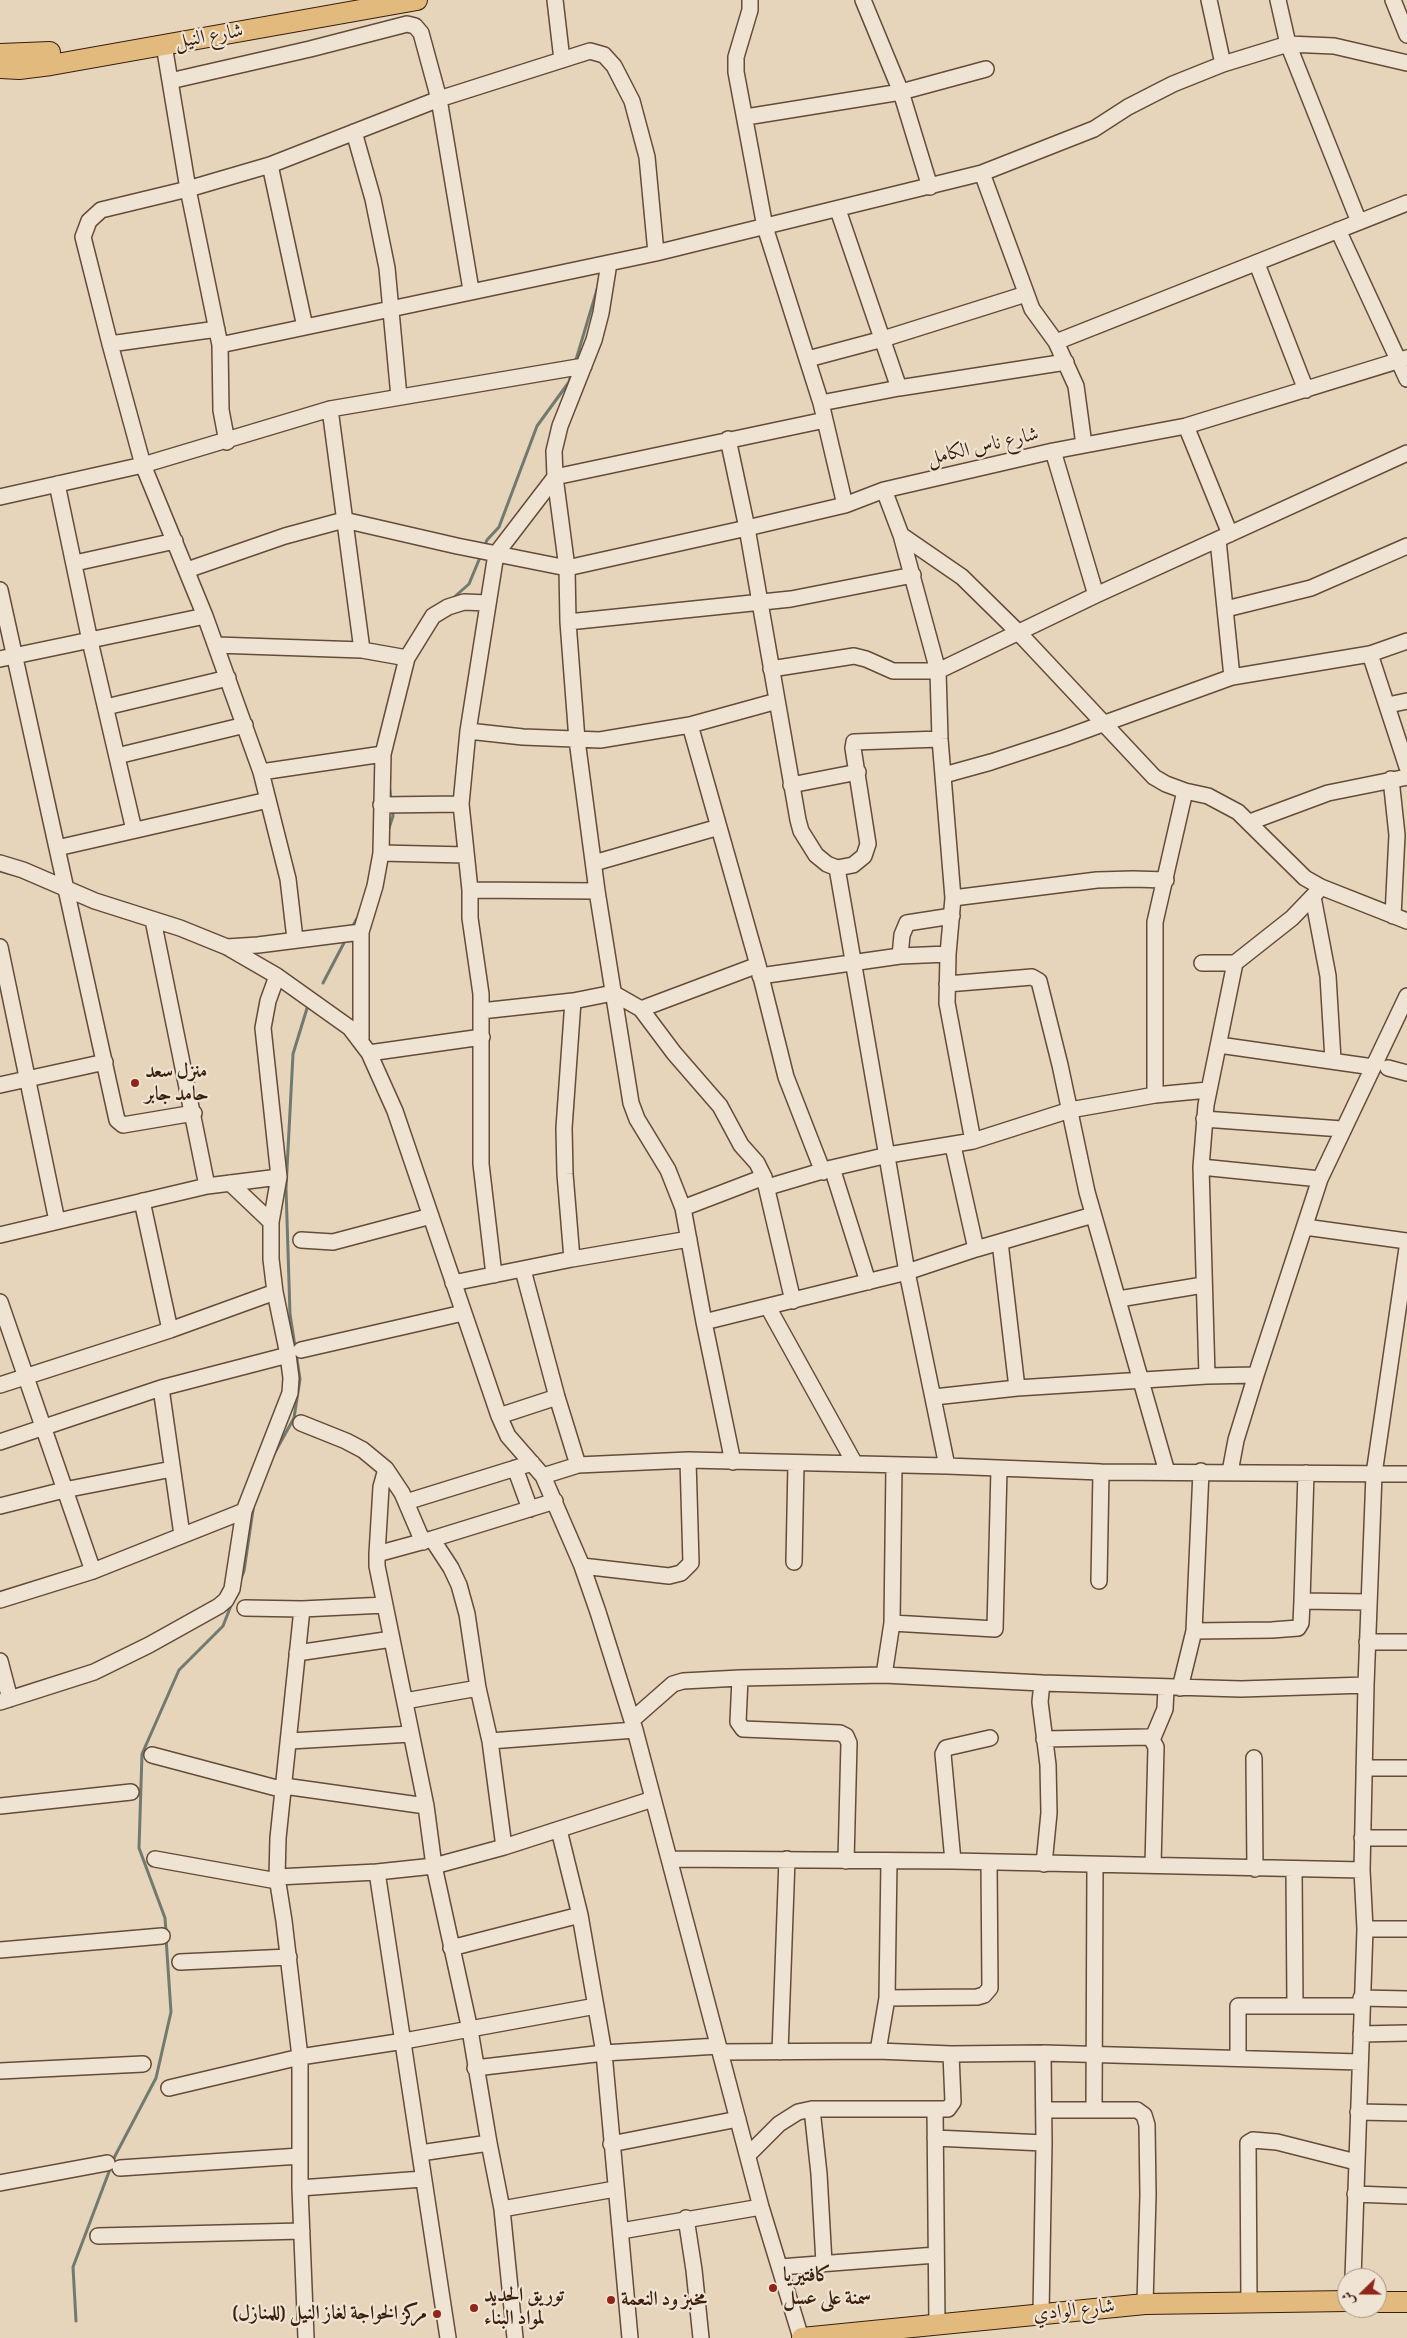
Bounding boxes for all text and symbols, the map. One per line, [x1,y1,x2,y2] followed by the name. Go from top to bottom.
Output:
[173,19,245,55] street label: شارع النيل
[925,423,1041,471] street label: شارع ناس الكامل
[145,1060,209,1107] place label: منزل سعد حامد جابر
[129,1077,141,1089] marker: منزل سعد حامد جابر
[783,2264,871,2311] place label: كافتيريا سمنة على عسل
[1337,2268,1387,2318] north arrow
[767,2282,779,2294] marker: كافتيريا سمنة على عسل
[484,2284,564,2331] place label: توريق الحديد لمواد البناء
[621,2288,707,2312] place label: مخبز ود النعمة
[1337,2288,1360,2308] text: ش
[605,2294,617,2306] marker: مخبز ود النعمة
[1032,2295,1116,2327] street label: شارع الوادي
[232,2302,427,2326] place label: مركز الخواجة لغاز النيل (للمنازل)
[468,2302,480,2314] marker: توريق الحديد لمواد البناء
[431,2308,443,2320] marker: مركز الخواجة لغاز النيل (للمنازل)

